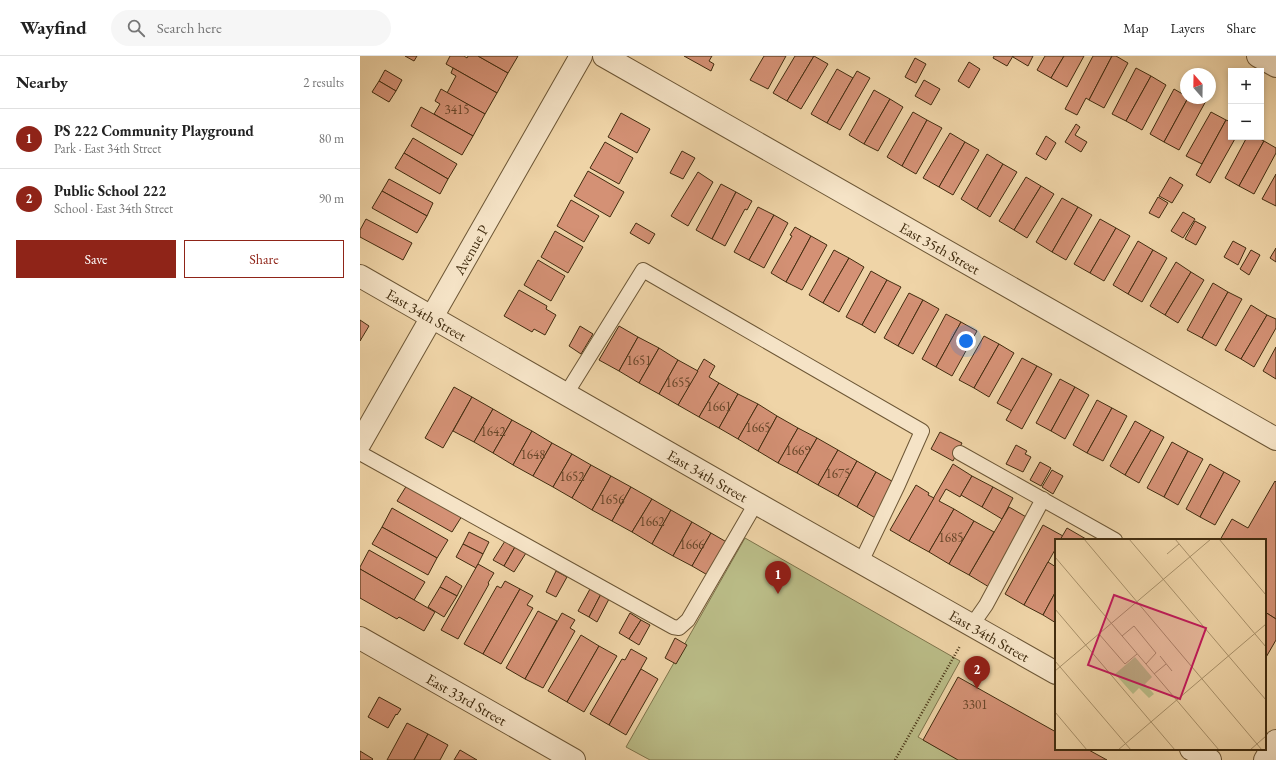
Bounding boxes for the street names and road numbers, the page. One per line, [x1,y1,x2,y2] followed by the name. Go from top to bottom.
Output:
[897,217,984,278] street label: East 35th Street
[448,221,492,279] street label: Avenue P
[383,284,471,345] street label: East 34th Street
[664,445,752,506] street label: East 34th Street
[946,605,1034,666] street label: East 34th Street
[423,668,511,730] street label: East 33rd Street

